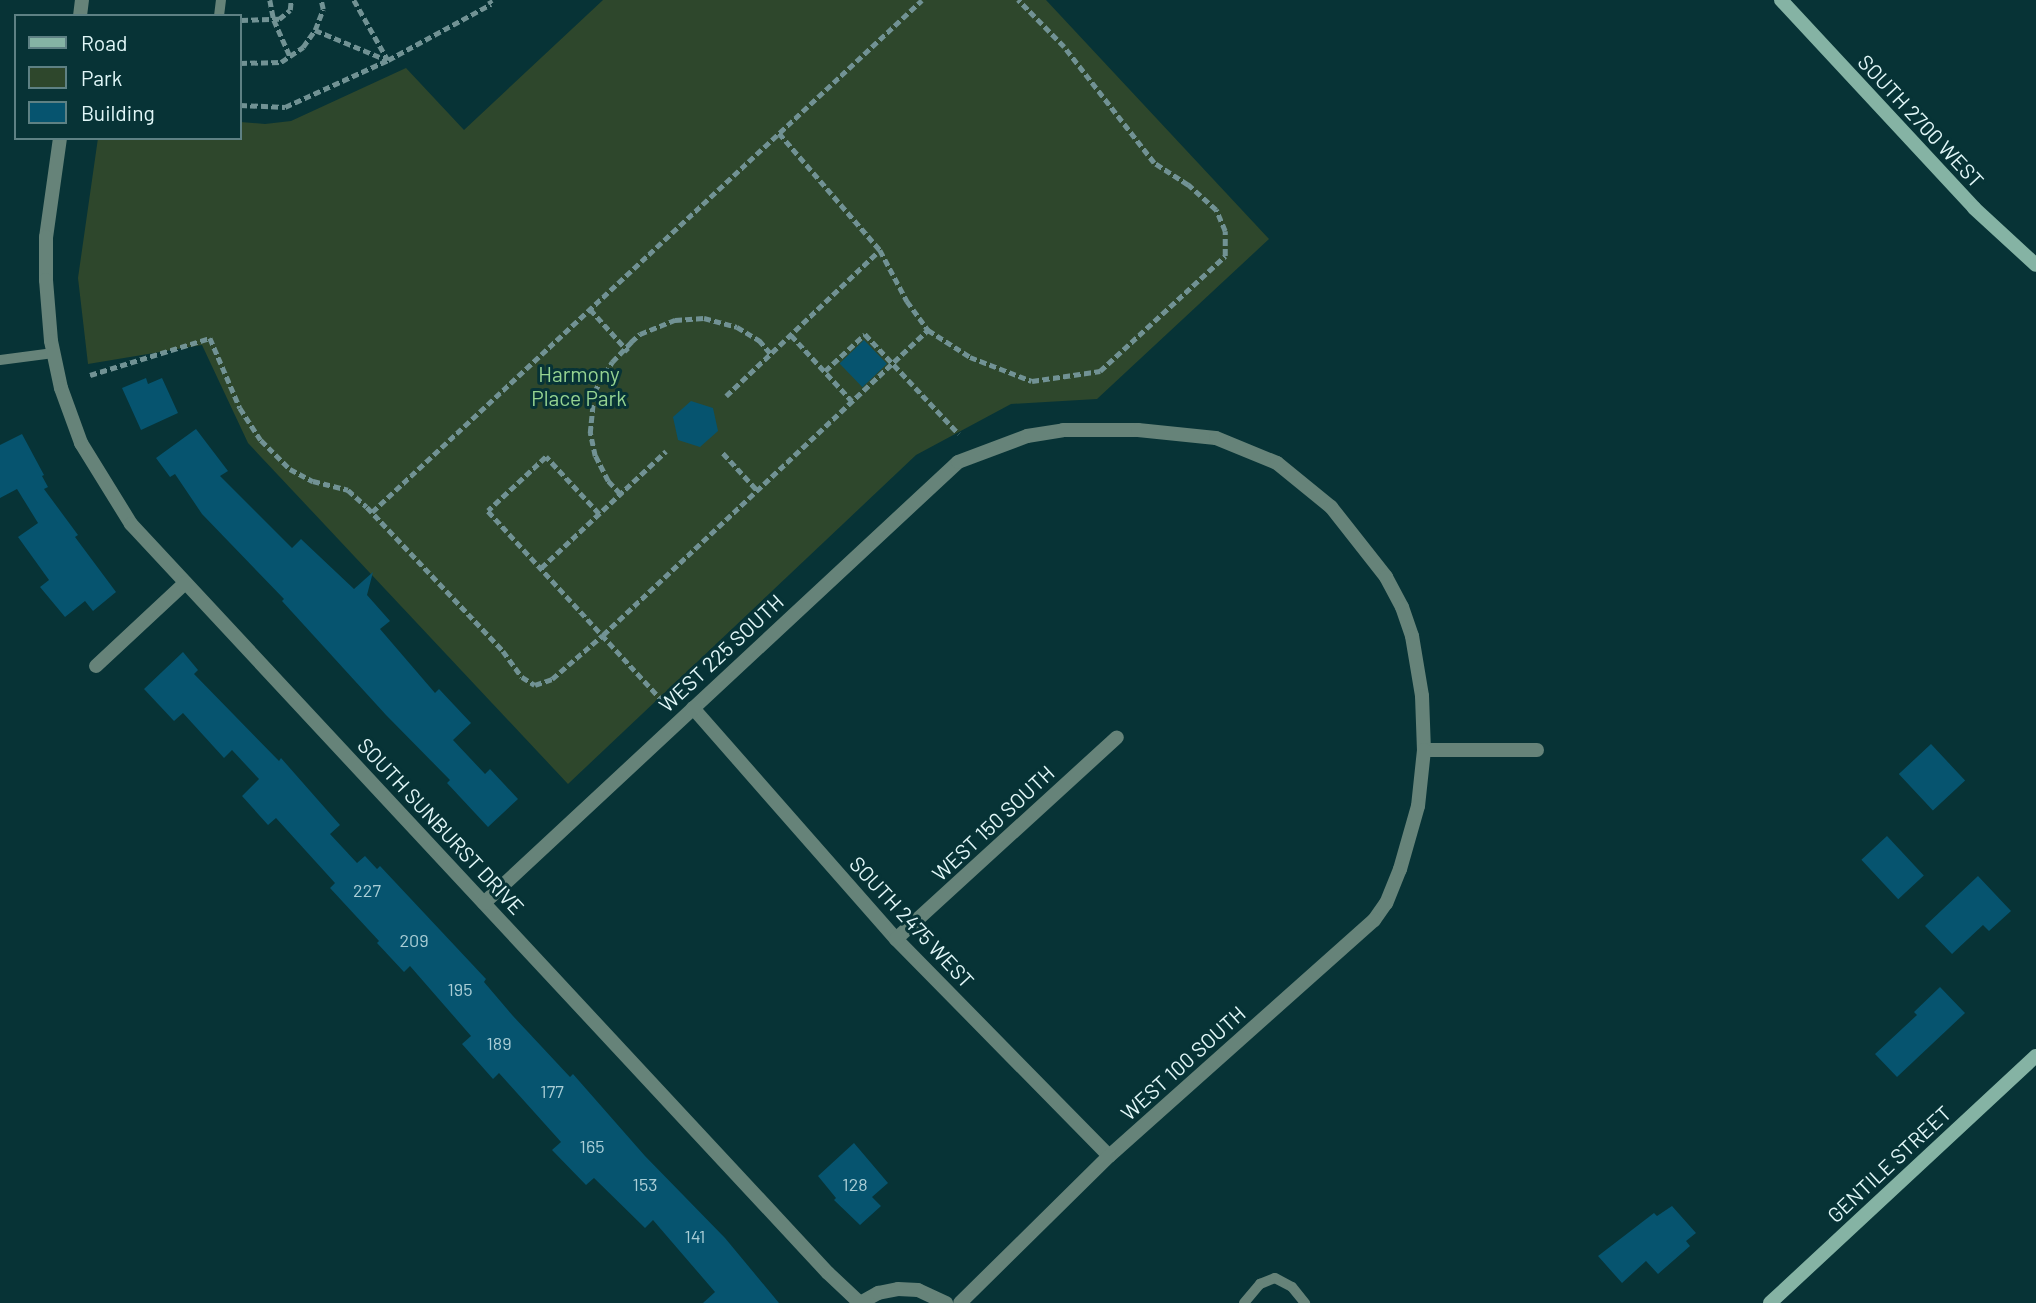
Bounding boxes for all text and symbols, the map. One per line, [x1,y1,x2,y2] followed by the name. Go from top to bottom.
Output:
[14,14,242,140] legend
[81,30,127,55] text: Road
[1853,49,1989,193] street label: SOUTH 2700 WEST
[81,65,122,90] text: Park
[81,100,155,125] text: Building
[531,361,627,411] park label: Harmony Place Park
[654,589,788,717] street label: WEST 225 SOUTH
[353,732,529,920] street label: SOUTH SUNBURST DRIVE
[927,760,1059,886] street label: WEST 150 SOUTH
[845,851,979,993] street label: SOUTH 2475 WEST
[353,879,381,901] house number: 227
[399,929,429,951] house number: 209
[448,978,472,1000] house number: 195
[1116,1001,1250,1125] street label: WEST 100 SOUTH
[486,1032,512,1054] house number: 189
[540,1080,564,1102] house number: 177
[1822,1100,1956,1228] street label: GENTILE STREET
[580,1135,604,1157] house number: 165
[633,1173,657,1195] house number: 153
[842,1173,868,1195] house number: 128
[685,1225,705,1247] house number: 141

